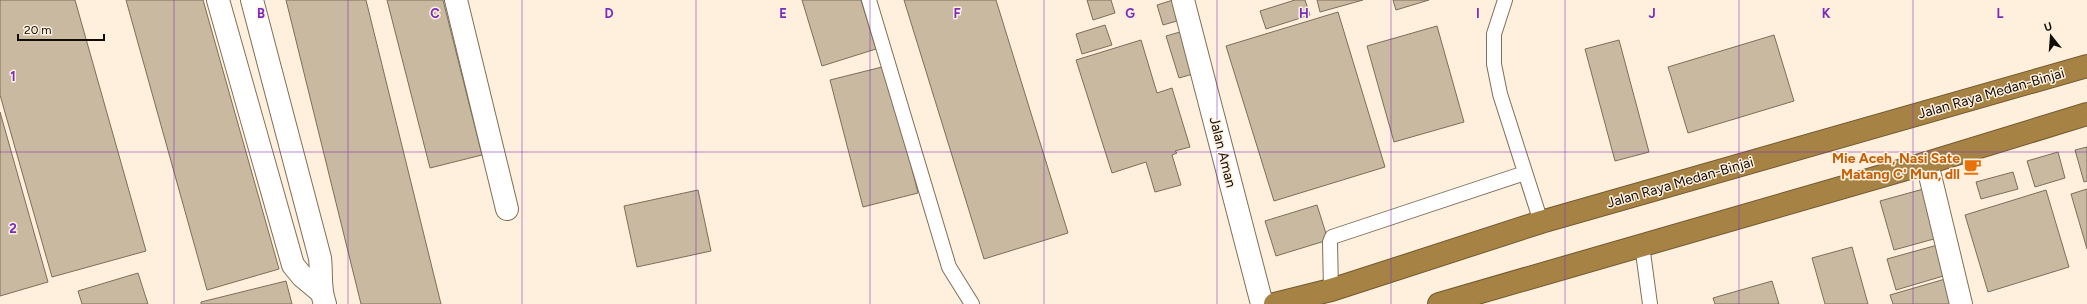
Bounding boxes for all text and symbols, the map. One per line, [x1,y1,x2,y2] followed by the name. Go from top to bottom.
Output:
[257,6,265,21] text: B
[430,6,440,21] text: C
[604,6,614,21] text: D
[779,6,787,21] text: E
[953,6,961,21] text: F
[1125,6,1135,21] text: G
[1299,6,1309,21] text: H
[1476,6,1480,21] text: I
[1648,6,1656,21] text: J
[1822,6,1831,21] text: K
[1997,6,2004,21] text: L
[18,16,104,42] scale bar
[2031,16,2071,56] north arrow
[2043,19,2054,34] text: U
[24,23,52,37] text: 20 m
[1916,64,2066,123] street label: Jalan Raya Medan-Binjai
[10,69,16,84] text: 1
[1206,115,1240,189] street label: Jalan Aman
[1832,150,1960,183] place label: Mie Aceh, Nasi Sate Matang C' Mun, dll
[1605,153,1755,212] street label: Jalan Raya Medan-Binjai
[1963,156,1983,176] cafe icon: Mie Aceh, Nasi Sate Matang C' Mun, dll
[9,221,17,236] text: 2

